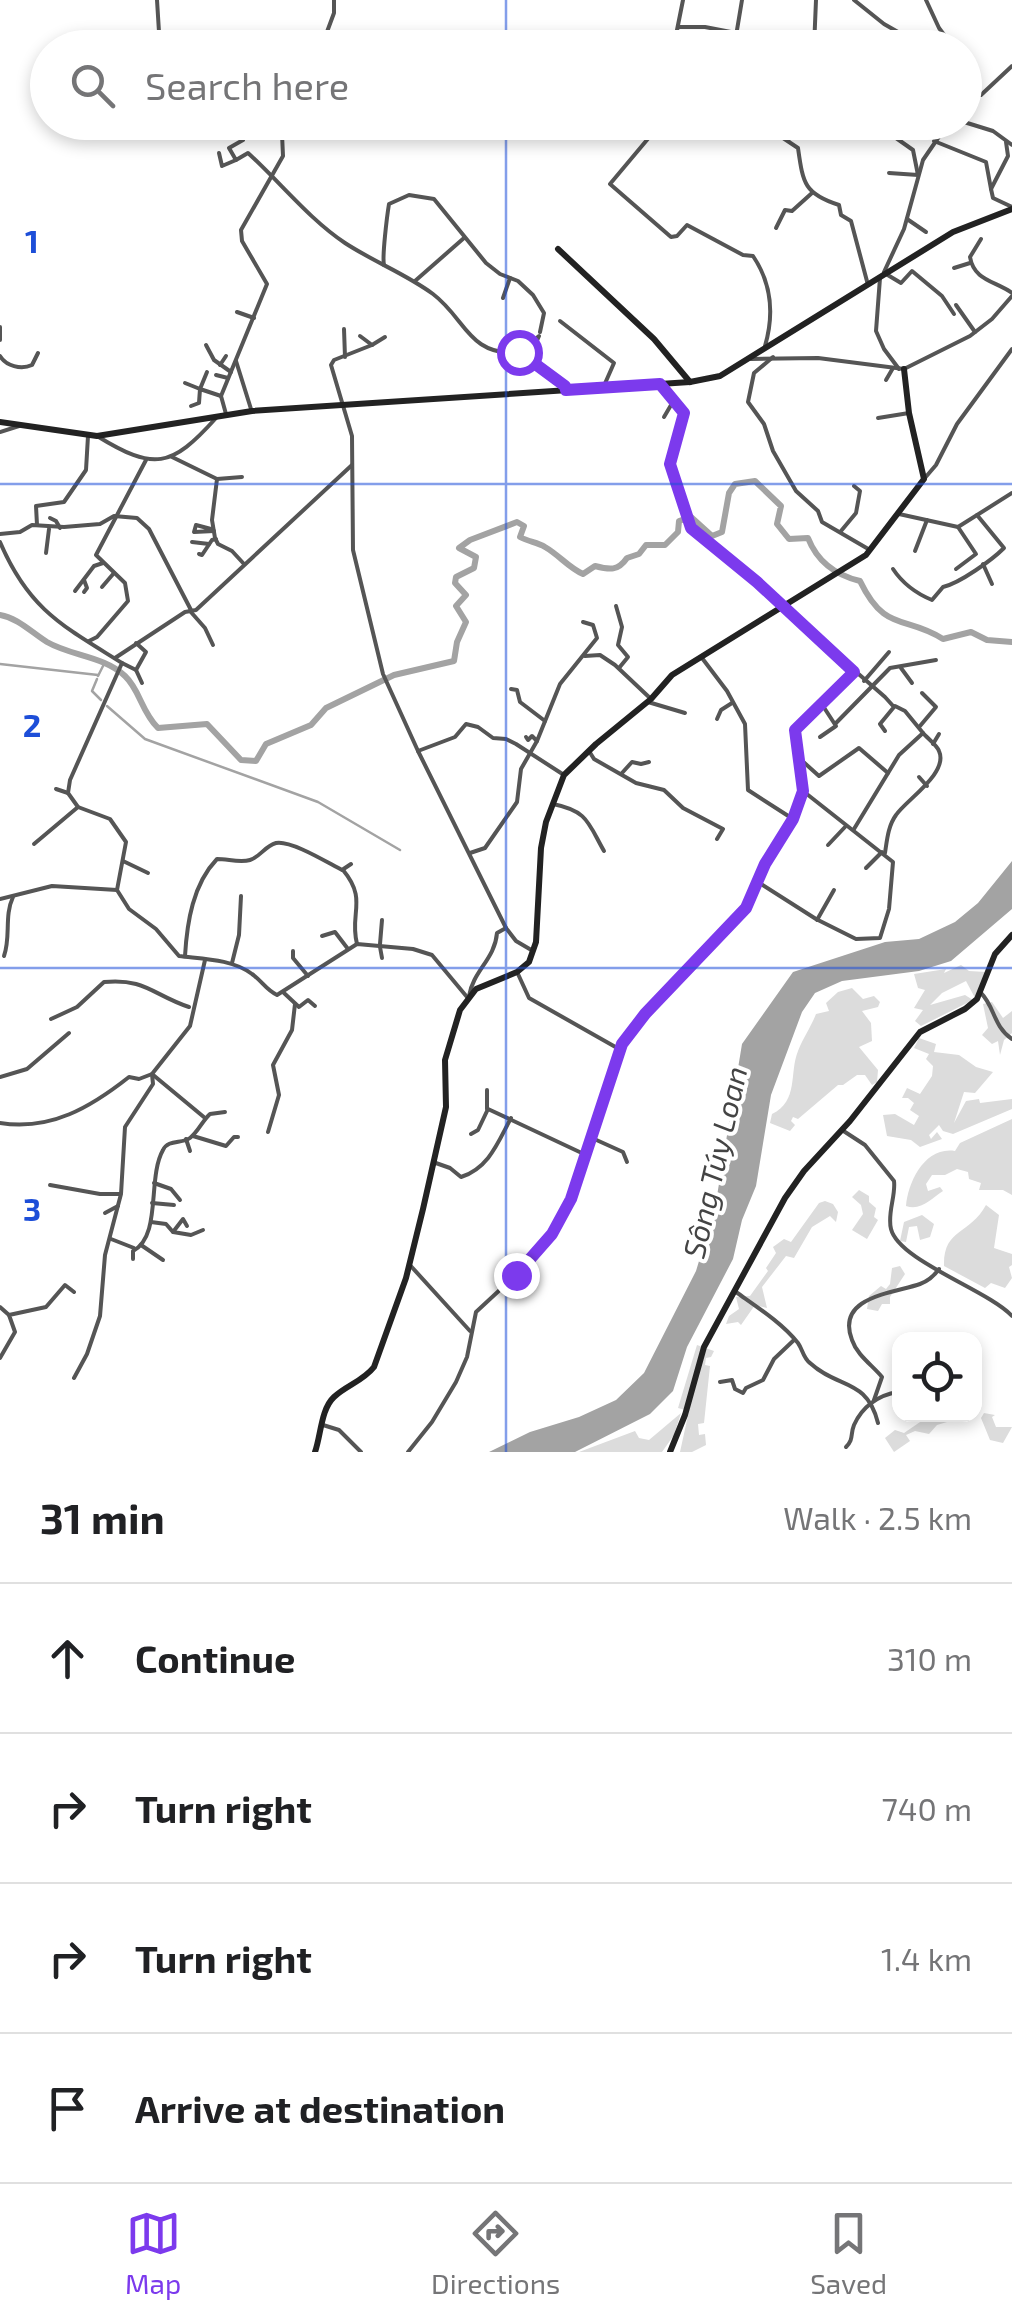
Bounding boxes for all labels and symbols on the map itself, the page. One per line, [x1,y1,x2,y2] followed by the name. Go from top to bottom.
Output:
[25,221,39,259] text: 1
[497,330,543,376] route start
[23,705,41,743] text: 2
[674,1063,755,1262] water label: Sông Túy Loan
[23,1189,41,1227] text: 3
[494,1253,540,1299] route end

